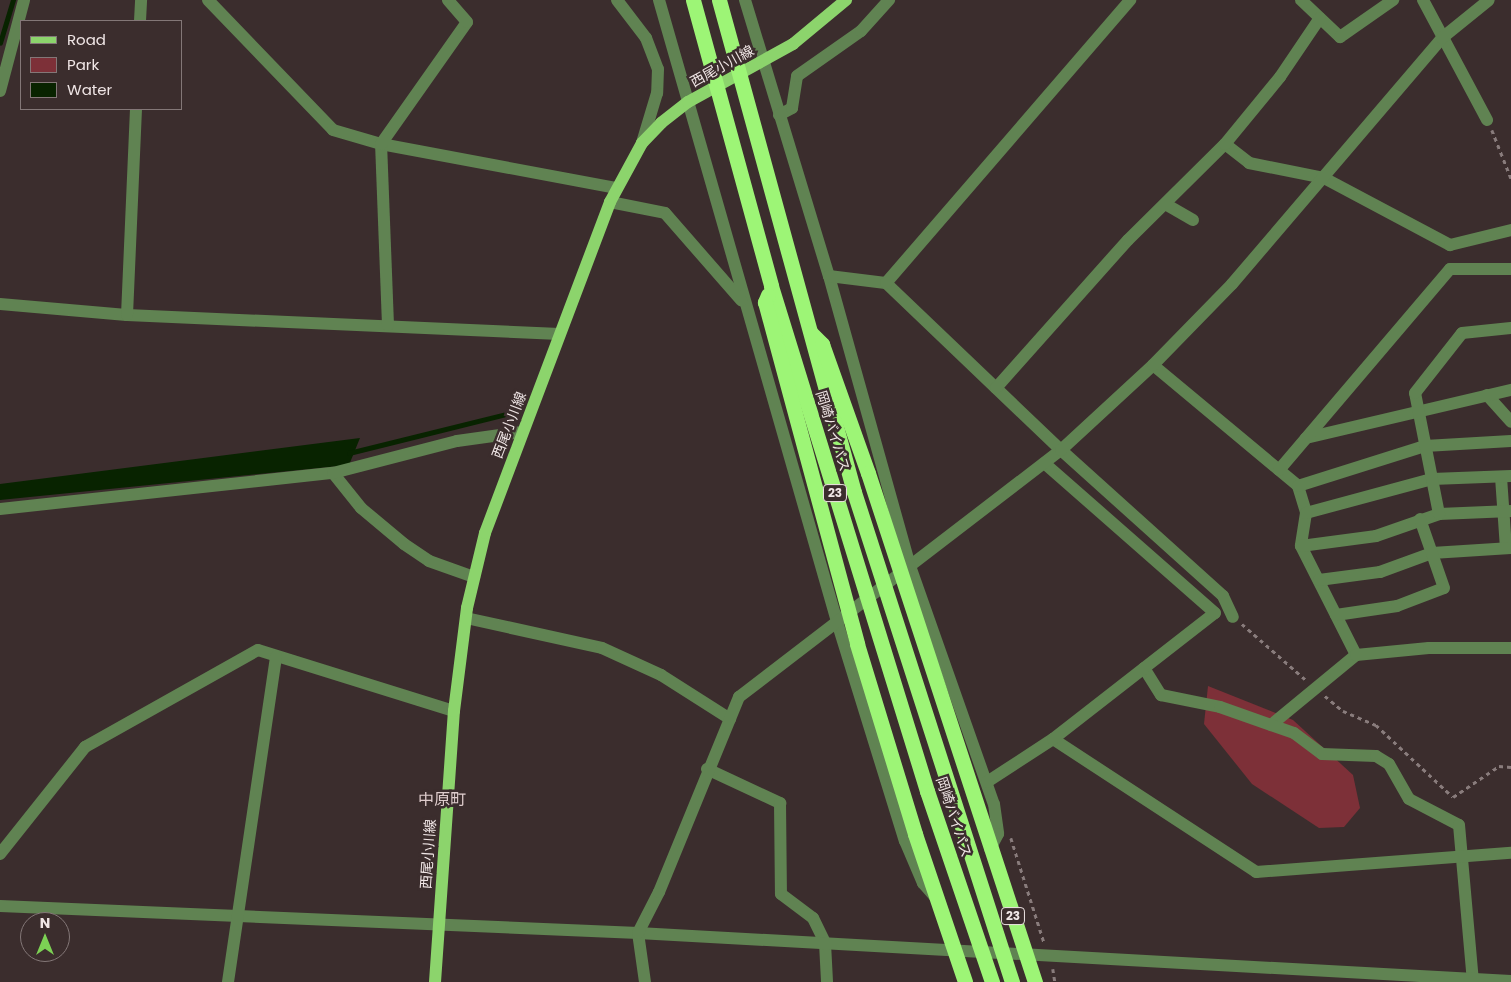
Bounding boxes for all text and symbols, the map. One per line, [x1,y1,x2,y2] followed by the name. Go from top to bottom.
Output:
[20,20,182,110] legend
[67,29,106,50] text: Road
[687,42,757,90] street label: 西尾小川線
[67,54,99,75] text: Park
[67,79,112,100] text: Water
[813,388,853,474] street label: 岡崎バイパス
[489,389,529,461] street label: 西尾小川線
[822,483,848,502] road number: 23
[933,774,975,860] street label: 岡崎バイパス
[418,790,466,810] district label: 中原町
[417,818,439,890] street label: 西尾小川線
[1000,906,1026,926] road number: 23
[20,912,70,962] north arrow
[40,913,50,933] text: N

